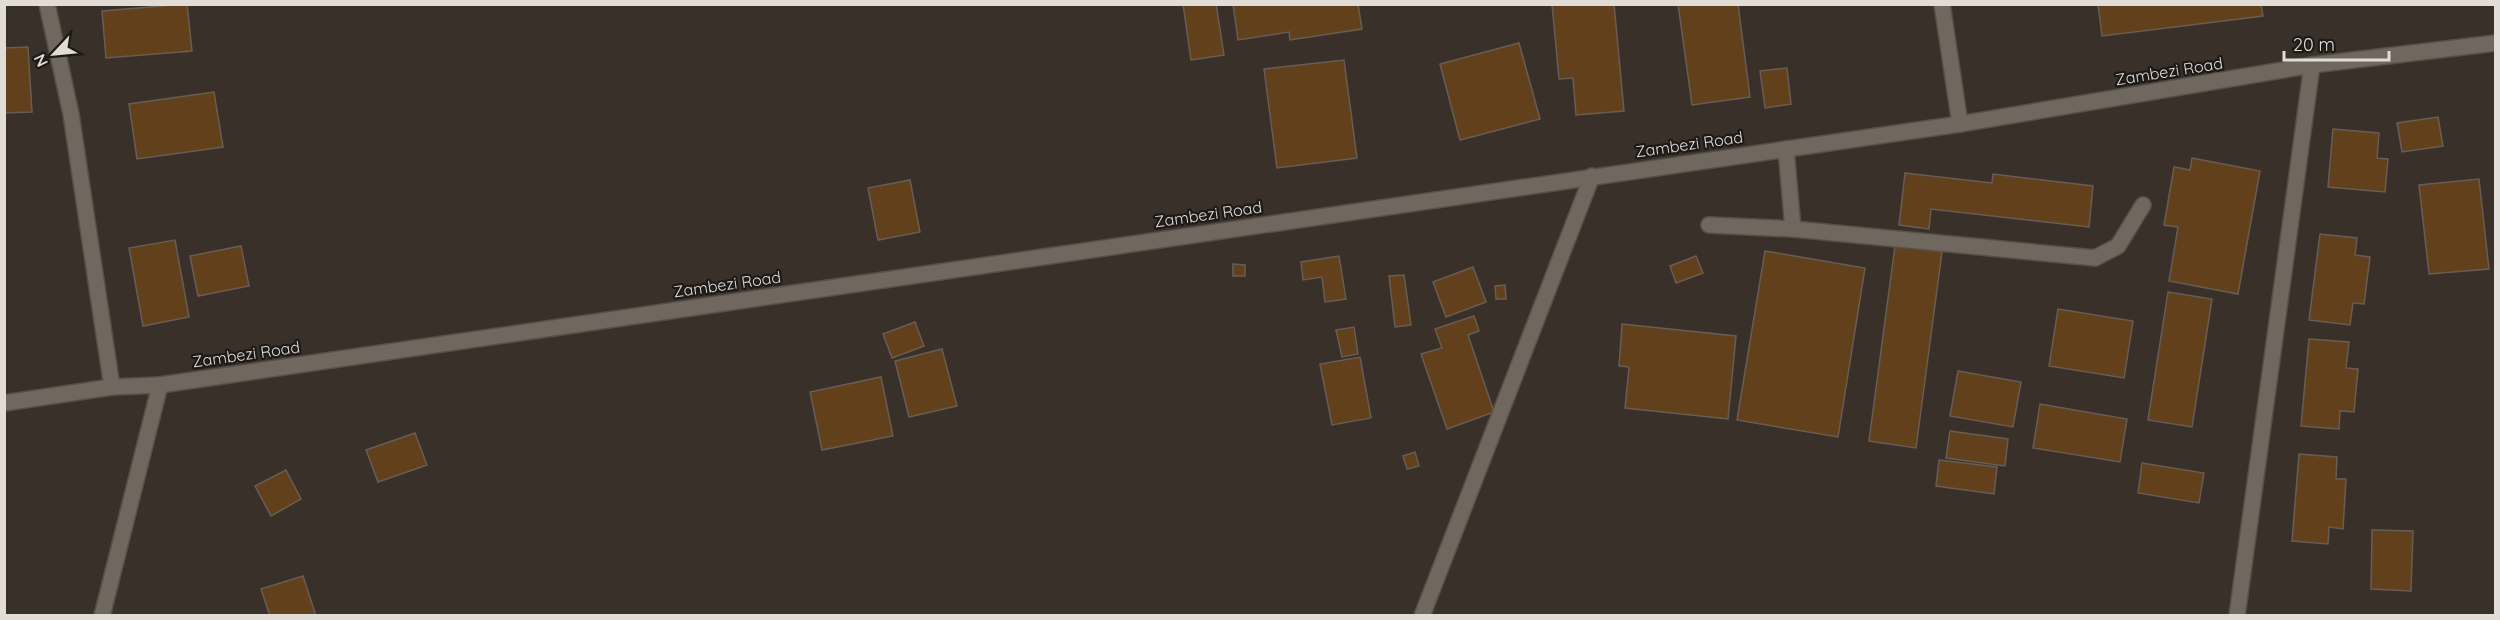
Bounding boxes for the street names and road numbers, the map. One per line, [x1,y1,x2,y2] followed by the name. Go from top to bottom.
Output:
[2114,53,2224,89] street label: Zambezi Road
[1634,127,1744,161] street label: Zambezi Road
[1153,197,1263,231] street label: Zambezi Road
[672,267,782,301] street label: Zambezi Road
[191,337,301,371] street label: Zambezi Road

